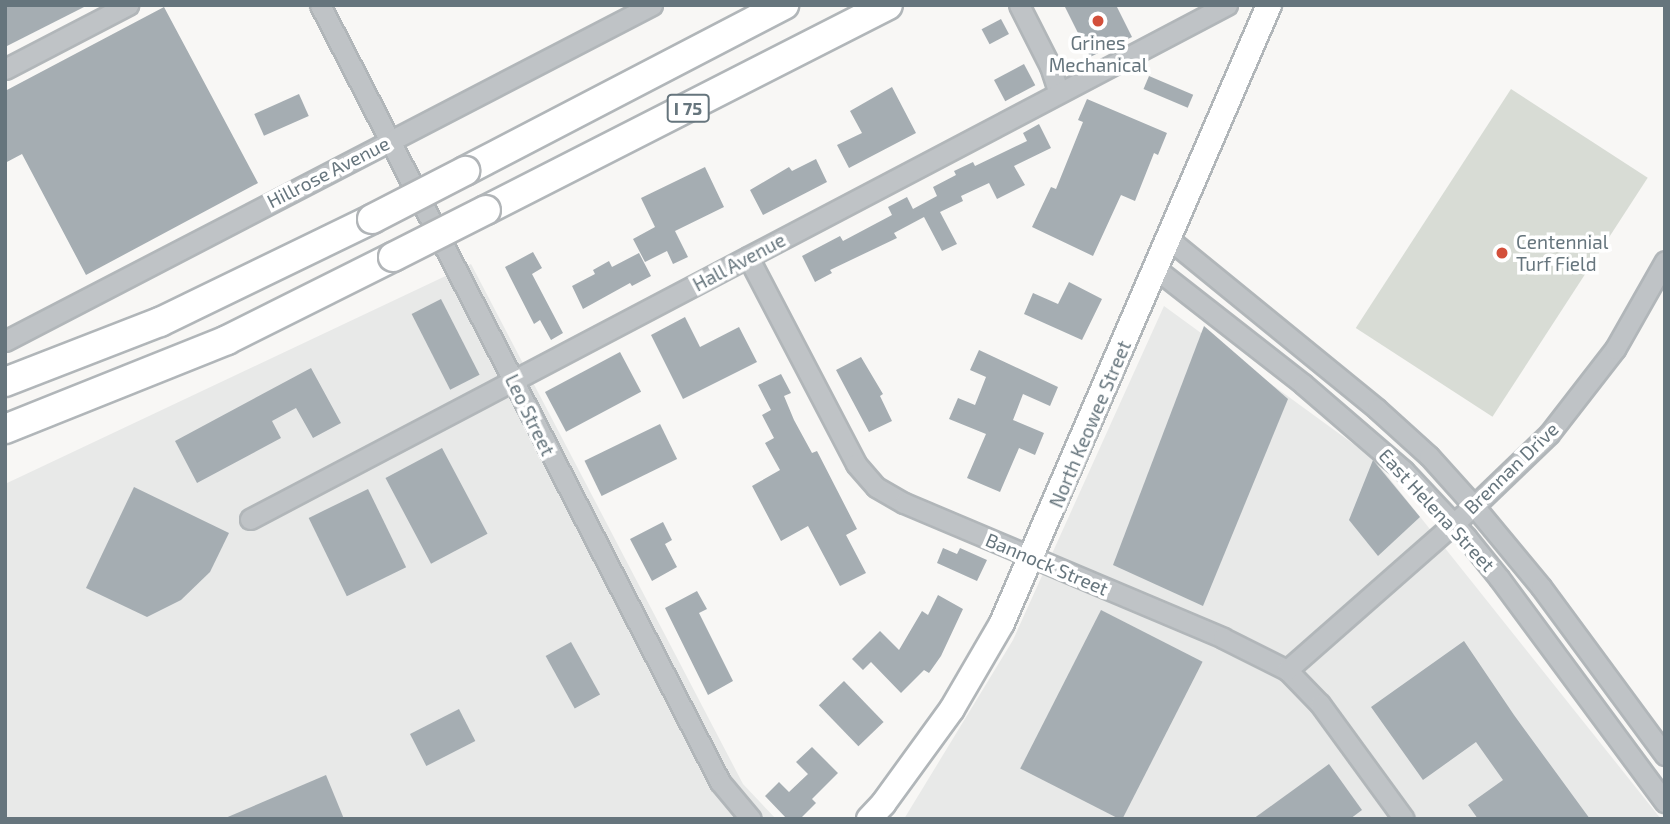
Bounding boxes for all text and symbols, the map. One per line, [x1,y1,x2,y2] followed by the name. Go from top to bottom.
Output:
[1090,13,1106,29] marker: Grines Mechanical
[1049,32,1147,76] place label: Grines Mechanical
[665,94,711,122] road number: I 75
[263,131,393,213] street label: Hillrose Avenue
[688,228,790,296] street label: Hall Avenue
[1516,231,1608,275] place label: Centennial Turf Field
[1494,245,1510,261] marker: Centennial Turf Field
[1044,337,1136,511] street label: North Keowee Street
[501,371,559,459] street label: Leo Street
[1459,417,1563,519] street label: Brennan Drive
[1374,444,1500,576] street label: East Helena Street
[982,528,1112,600] street label: Bannock Street

